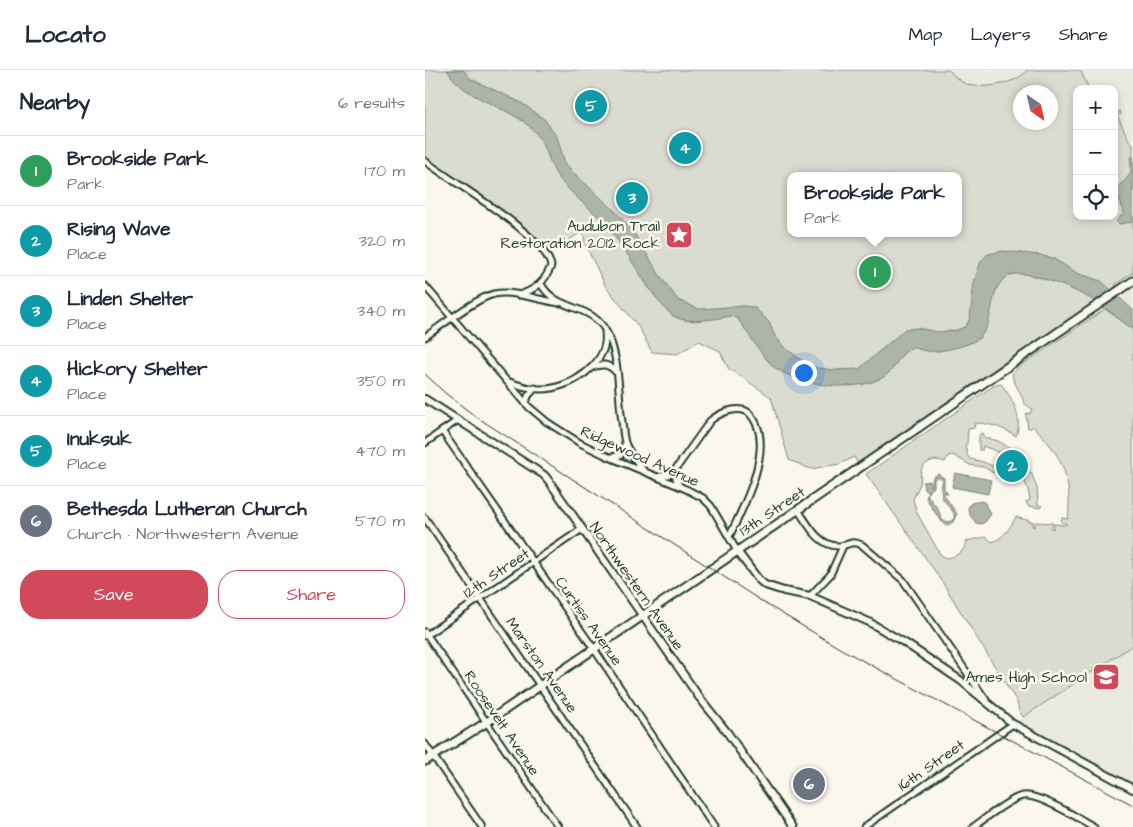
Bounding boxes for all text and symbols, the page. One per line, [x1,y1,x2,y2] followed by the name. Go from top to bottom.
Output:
[25,18,106,52] text: Locato
[908,22,942,47] text: Map
[970,22,1031,47] text: Layers
[1059,22,1108,47] text: Share
[1013,85,1058,130] north arrow
[1073,85,1118,220] map controls
[1073,85,1118,130] button: +
[575,87,607,125] pin: 5
[20,88,90,117] text: Nearby
[338,92,405,114] text: 6 results
[669,129,701,167] pin: 4
[1073,130,1118,175] button: −
[67,146,208,173] text: Brookside Park
[35,160,37,182] text: 1
[364,160,405,182] text: 170 m
[787,172,962,237] popup
[67,173,104,195] text: Park
[1073,175,1118,220] button: locate
[616,179,648,217] pin: 3
[804,180,945,207] text: Brookside Park
[804,207,841,229] text: Park
[67,216,170,243] text: Rising Wave
[501,216,660,254] place label: Audubon Trail Restoration 2012 Rock
[664,220,694,250] place icon: Audubon Trail Restoration 2012 Rock
[31,230,41,252] text: 2
[359,230,405,252] text: 320 m
[67,243,107,265] text: Place
[859,253,891,291] pin: 1
[67,286,193,313] text: Linden Shelter
[32,300,40,322] text: 3
[357,300,405,322] text: 340 m
[67,313,107,335] text: Place
[67,356,208,383] text: Hickory Shelter
[791,360,817,386] your location
[31,370,41,392] text: 4
[357,370,405,392] text: 350 m
[67,383,107,405] text: Place
[577,421,703,493] street label: Ridgewood Avenue
[67,426,132,453] text: Inuksuk
[30,440,42,462] text: 5
[355,440,405,462] text: 470 m
[996,447,1028,485] pin: 2
[67,453,107,475] text: Place
[735,482,809,541] street label: 13th Street
[67,496,307,523] text: Bethesda Lutheran Church
[31,510,41,532] text: 6
[355,510,405,532] text: 570 m
[584,518,689,655] street label: Northwestern Avenue
[67,523,299,545] text: Church · Northwestern Avenue
[459,543,534,603] street label: 12th Street
[20,570,208,619] button: Save
[218,570,405,619] button: Share
[550,572,627,670] street label: Curtiss Avenue
[501,613,582,717] street label: Marston Avenue
[1091,662,1121,692] school or university icon: Ames High School
[459,667,544,780] street label: Roosevelt Avenue
[966,667,1087,689] place label: Ames High School
[894,735,969,796] street label: 16th Street
[793,765,825,803] pin: 6

